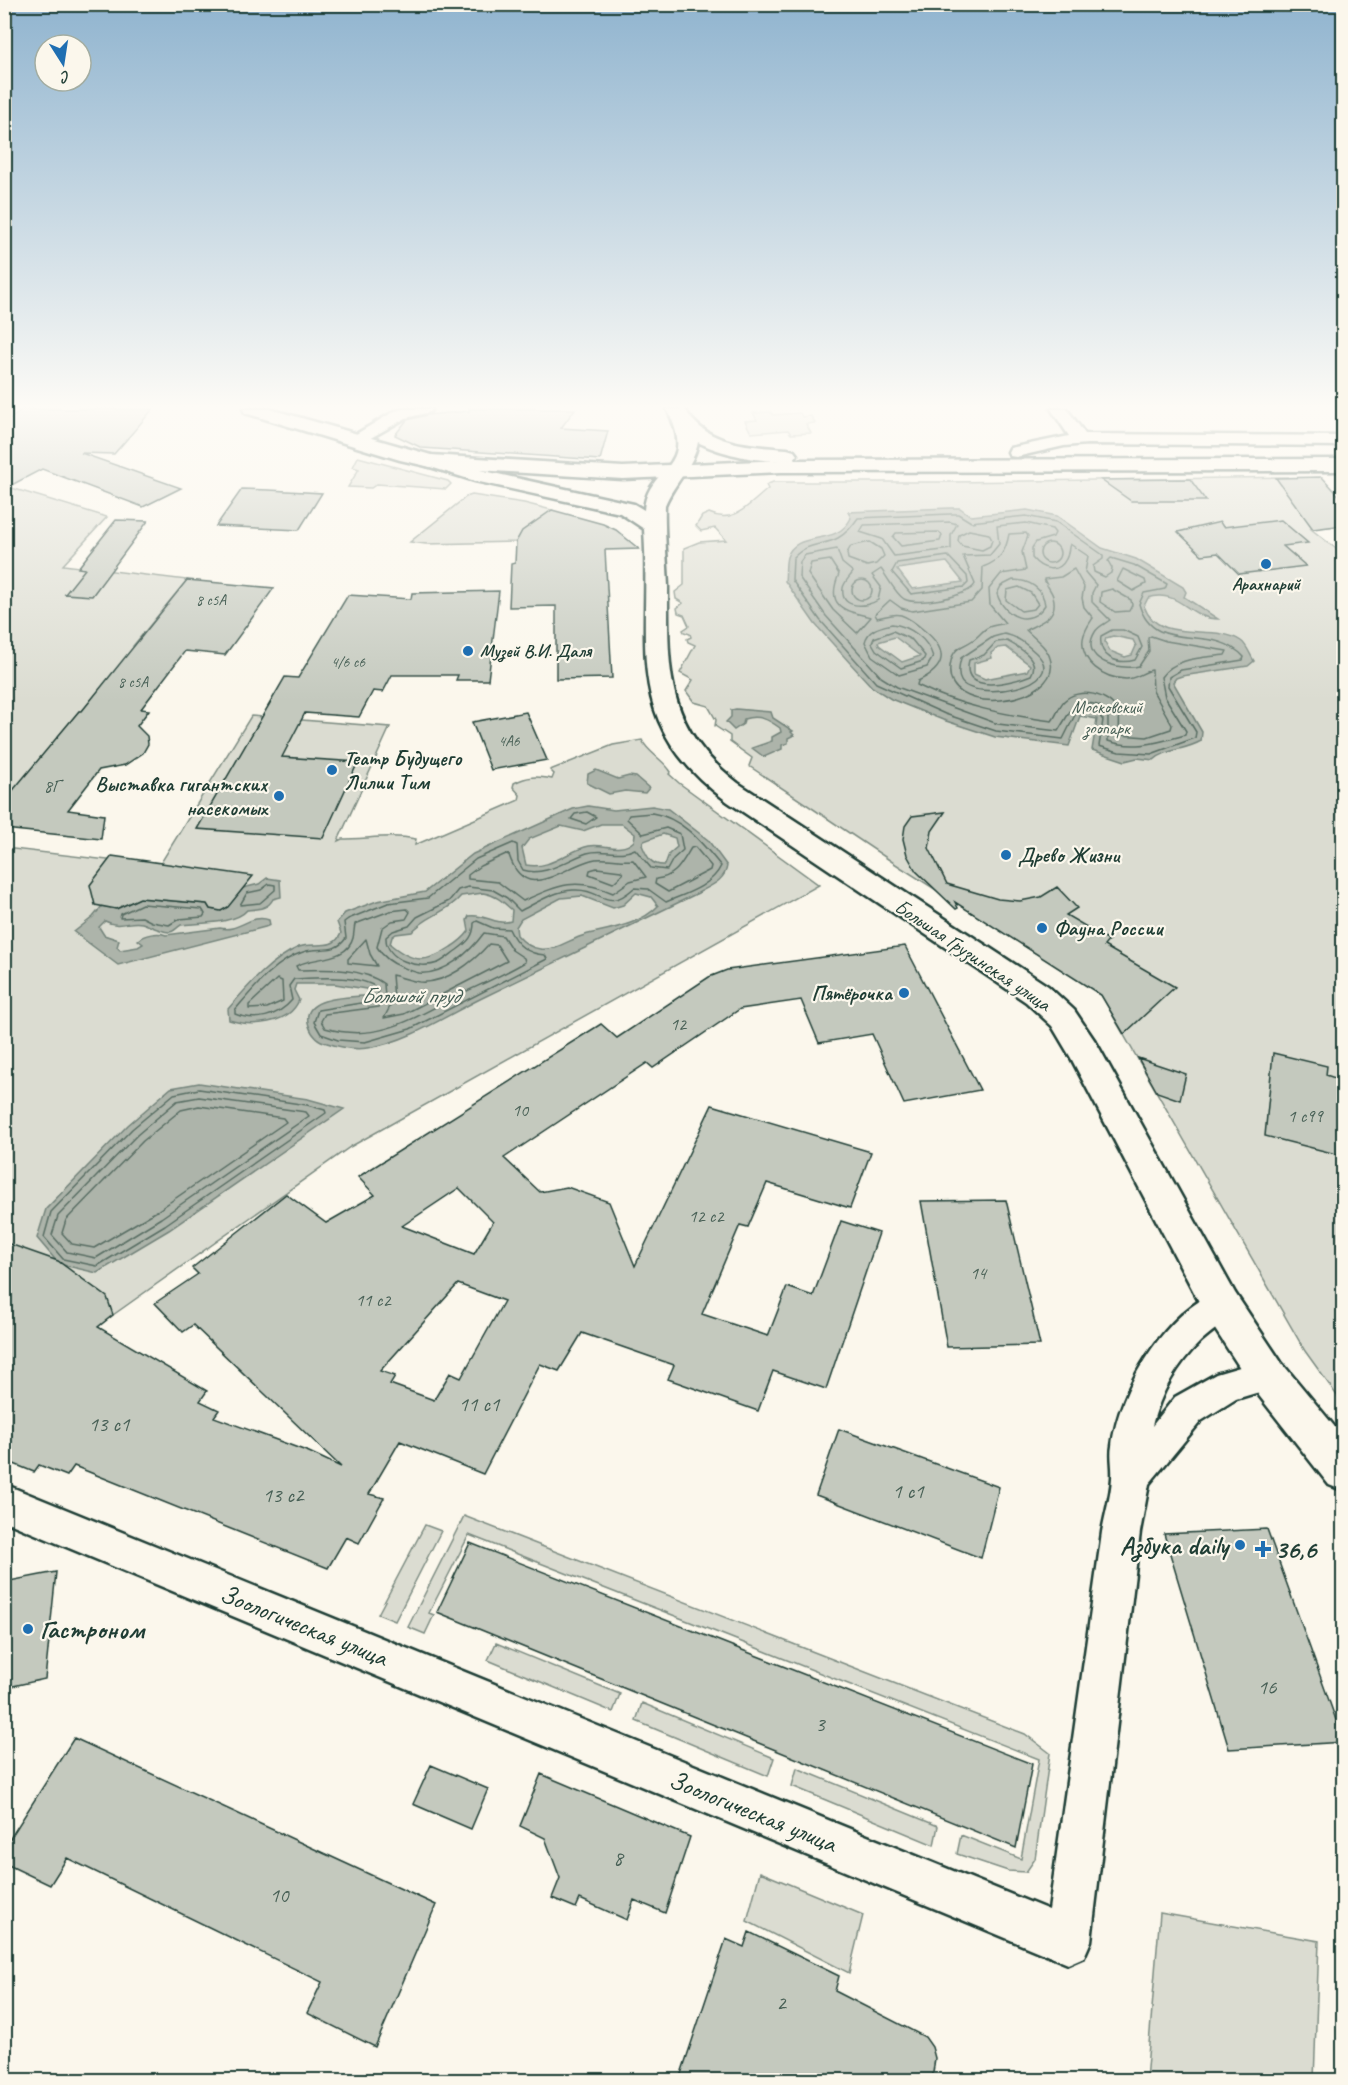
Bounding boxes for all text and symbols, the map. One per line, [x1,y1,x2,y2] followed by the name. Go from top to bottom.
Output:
[33,33,93,93] north arrow
[58,66,72,88] text: С
[1259,557,1273,571] marker: Арахнарий
[1232,573,1301,595] place label: Арахнарий
[196,591,227,610] house number: 8 с5А
[480,640,593,663] place label: Музей В.И. Даля
[461,644,475,658] marker: Музей В.И. Даля
[331,653,366,672] house number: 4/6 с6
[118,673,149,692] house number: 8 с5А
[1072,696,1144,740] park label: Московский зоопарк
[498,732,521,751] house number: 4А6
[344,745,463,795] place label: Театр Будущего Лилии Тим
[325,763,339,777] marker: Театр Будущего Лилии Тим
[95,771,269,821] place label: Выставка гигантских насекомых
[44,775,64,797] house number: 8Г
[272,789,286,803] marker: Выставка гигантских насекомых
[1018,842,1121,868] place label: Древо Жизни
[999,848,1013,862] marker: Древо Жизни
[890,893,1058,1018] street label: Большая Грузинская улица
[1054,915,1164,942] place label: Фауна России
[1035,921,1049,935] marker: Фауна России
[812,980,894,1006] place label: Пятёрочка
[361,982,464,1010] water label: Большой пруд
[897,986,911,1000] marker: Пятёрочка
[670,1013,688,1035] house number: 12
[512,1099,530,1121] house number: 10
[1287,1105,1324,1127] house number: 1 с99
[688,1205,725,1227] house number: 12 с2
[970,1262,988,1284] house number: 14
[355,1289,392,1311] house number: 11 с2
[459,1391,501,1417] house number: 11 с1
[89,1411,131,1437] house number: 13 с1
[892,1478,925,1504] house number: 1 с1
[263,1482,305,1508] house number: 13 с2
[1120,1529,1231,1562] place label: Азбука daily
[1275,1533,1318,1566] place label: 36,6
[1233,1538,1247,1552] marker: Азбука daily
[1256,1542,1270,1556] marker: 36,6
[215,1577,394,1675] street label: Зоологическая улица
[40,1613,146,1646] place label: Гастроном
[21,1622,35,1636] marker: Гастроном
[1258,1674,1277,1700] house number: 16
[815,1711,826,1737] house number: 3
[664,1763,843,1861] street label: Зоологическая улица
[613,1845,625,1871] house number: 8
[270,1882,290,1908] house number: 10
[776,1990,787,2016] house number: 2

